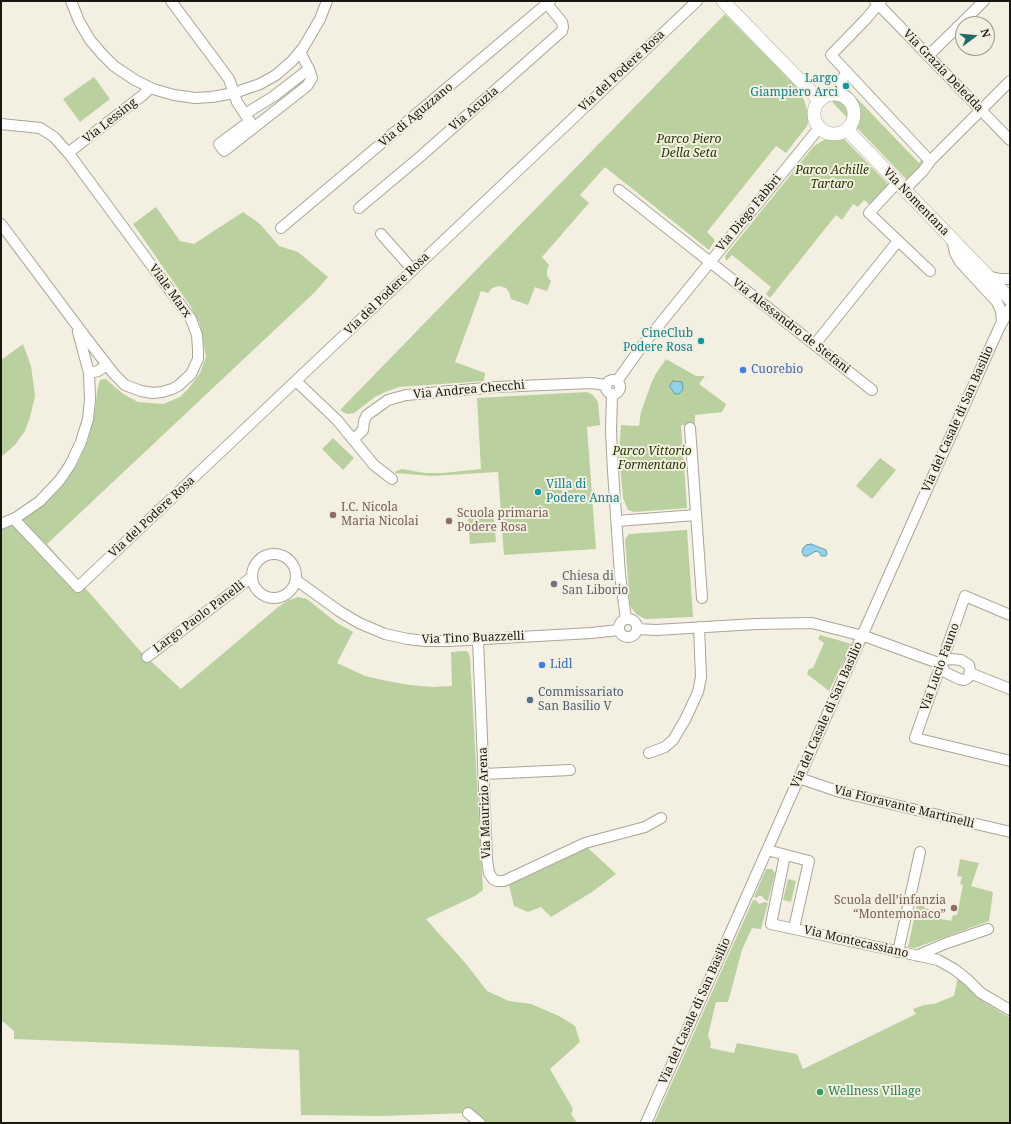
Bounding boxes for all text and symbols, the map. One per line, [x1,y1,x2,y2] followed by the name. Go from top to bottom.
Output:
[955,16,995,56] north arrow
[576,27,668,115] street label: Via del Podere Rosa
[900,27,986,115] street label: Via Grazia Deledda
[978,27,994,39] text: N
[750,72,838,100] place label: Largo Giampiero Arci
[376,80,456,150] street label: Via di Aguzzano
[841,81,851,91] marker: Largo Giampiero Arci
[447,84,501,134] street label: Via Acuzia
[80,95,140,147] street label: Via Lessing
[657,133,721,161] park label: Parco Piero Della Seta
[795,164,869,192] park label: Parco Achille Tartaro
[880,165,952,239] street label: Via Nomentana
[714,172,784,254] street label: Via Diego Fabbri
[342,250,432,338] street label: Via del Podere Rosa
[146,261,194,321] street label: Viale Marx
[729,275,853,377] street label: Via Alessandro de Stefani
[623,327,693,355] place label: CineClub Podere Rosa
[696,336,706,346] marker: CineClub Podere Rosa
[919,344,997,494] street label: Via del Casale di San Basilio
[751,363,803,377] place label: Cuorebio
[738,365,748,375] marker: Cuorebio
[413,378,525,402] street label: Via Andrea Checchi
[612,445,692,473] park label: Parco Vittorio Formentano
[106,473,198,561] street label: Via del Podere Rosa
[546,478,620,506] place label: Villa di Podere Anna
[533,487,543,497] marker: Villa di Podere Anna
[341,501,419,529] place label: I.C. Nicola Maria Nicolai
[457,507,549,535] place label: Scuola primaria Podere Rosa
[328,510,338,520] marker: I.C. Nicola Maria Nicolai
[444,516,454,526] marker: Scuola primaria Podere Rosa
[562,570,628,598] place label: Chiesa di San Liborio
[151,578,247,656] street label: Largo Paolo Panelli
[549,579,559,589] marker: Chiesa di San Liborio
[917,621,963,713] street label: Via Lucio Fauno
[421,629,525,647] street label: Via Tino Buazzelli
[788,640,866,790] street label: Via del Casale di San Basilio
[550,658,572,672] place label: Lidl
[537,660,547,670] marker: Lidl
[538,686,624,714] place label: Commissariato San Basilio V
[525,695,535,705] marker: Commissariato San Basilio V
[476,747,494,859] street label: Via Maurizio Arena
[832,783,976,831] street label: Via Fioravante Martinelli
[834,894,946,922] place label: Scuola dell’infanzia “Montemonaco”
[949,903,959,913] marker: Scuola dell’infanzia “Montemonaco”
[802,923,910,961] street label: Via Montecassiano
[656,936,734,1086] street label: Via del Casale di San Basilio
[828,1085,921,1099] place label: Wellness Village
[815,1087,825,1097] marker: Wellness Village

